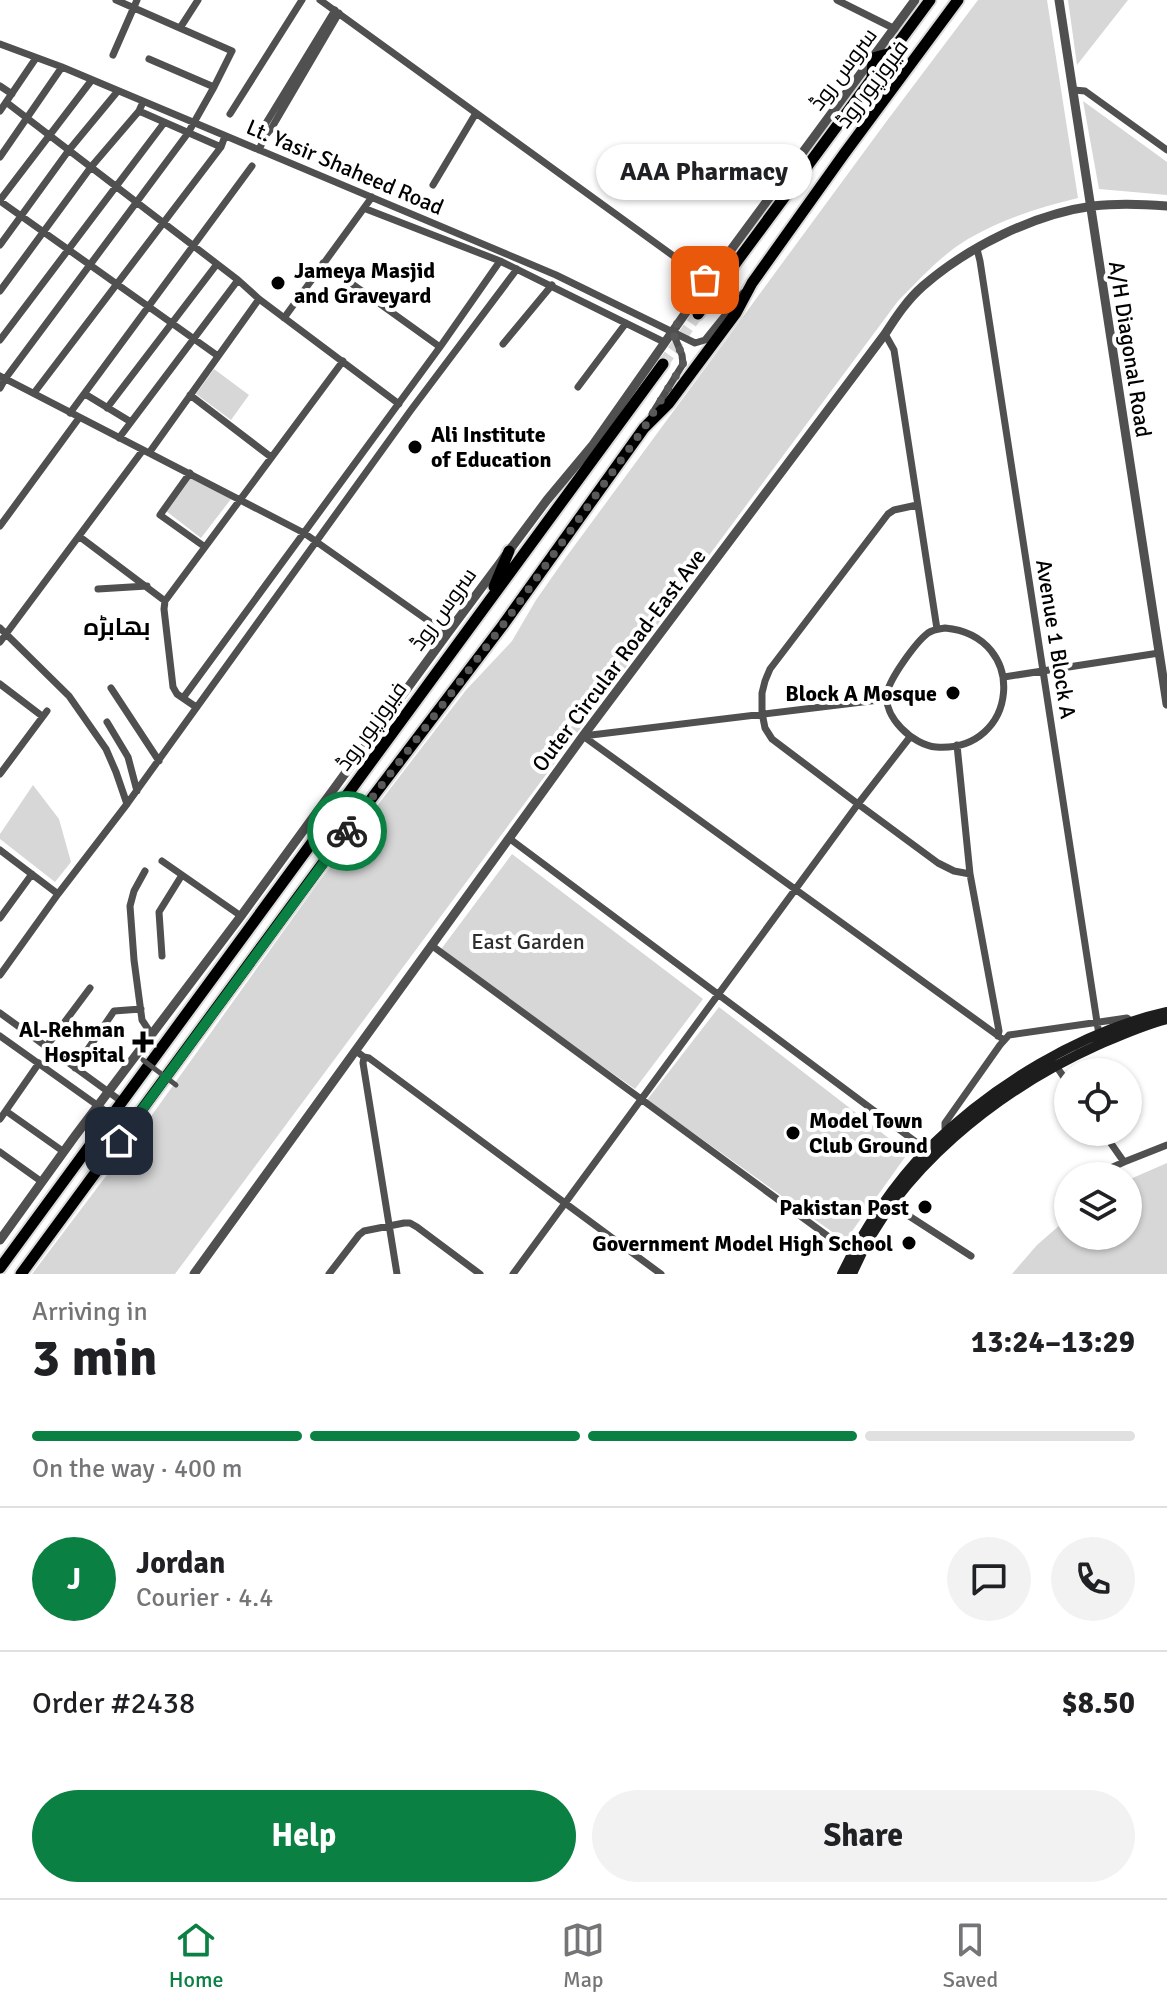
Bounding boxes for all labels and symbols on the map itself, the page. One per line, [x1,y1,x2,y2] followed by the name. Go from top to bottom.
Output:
[803,22,883,116] street label: سروس روڈ
[830,35,915,134] street label: فیروزپور روڈ
[242,113,448,221] street label: Lt. Yasir Shaheed Road
[597,144,813,200] callout: AAA Pharmacy
[671,246,739,314] pin
[294,257,435,309] place label: Jameya Masjid and Graveyard
[1103,259,1157,439] street label: A/H Diagonal Road
[269,274,287,292] marker: Jameya Masjid and Graveyard
[431,421,551,473] place label: Ali Institute of Education
[406,438,424,456] marker: Ali Institute of Education
[526,543,712,777] street label: Outer Circular Road-East Ave
[1030,557,1082,721] street label: Avenue 1 Block A
[404,562,482,656] street label: سروس روڈ
[83,612,151,642] district label: بھابڑہ
[330,676,413,776] street label: فیروزپور روڈ
[785,680,937,707] place label: Block A Mosque
[944,684,962,702] marker: Block A Mosque
[307,791,387,871] courier
[471,928,585,955] park label: East Garden
[19,1016,125,1068] place label: Al-Rehman Hospital
[132,1031,154,1053] marker: Al-Rehman Hospital
[85,1107,153,1175] pin
[809,1107,928,1159] place label: Model Town Club Ground
[784,1124,802,1142] marker: Model Town Club Ground
[779,1194,909,1221] place label: Pakistan Post
[916,1198,934,1216] marker: Pakistan Post
[592,1230,893,1257] place label: Government Model High School
[900,1234,918,1252] marker: Government Model High School

